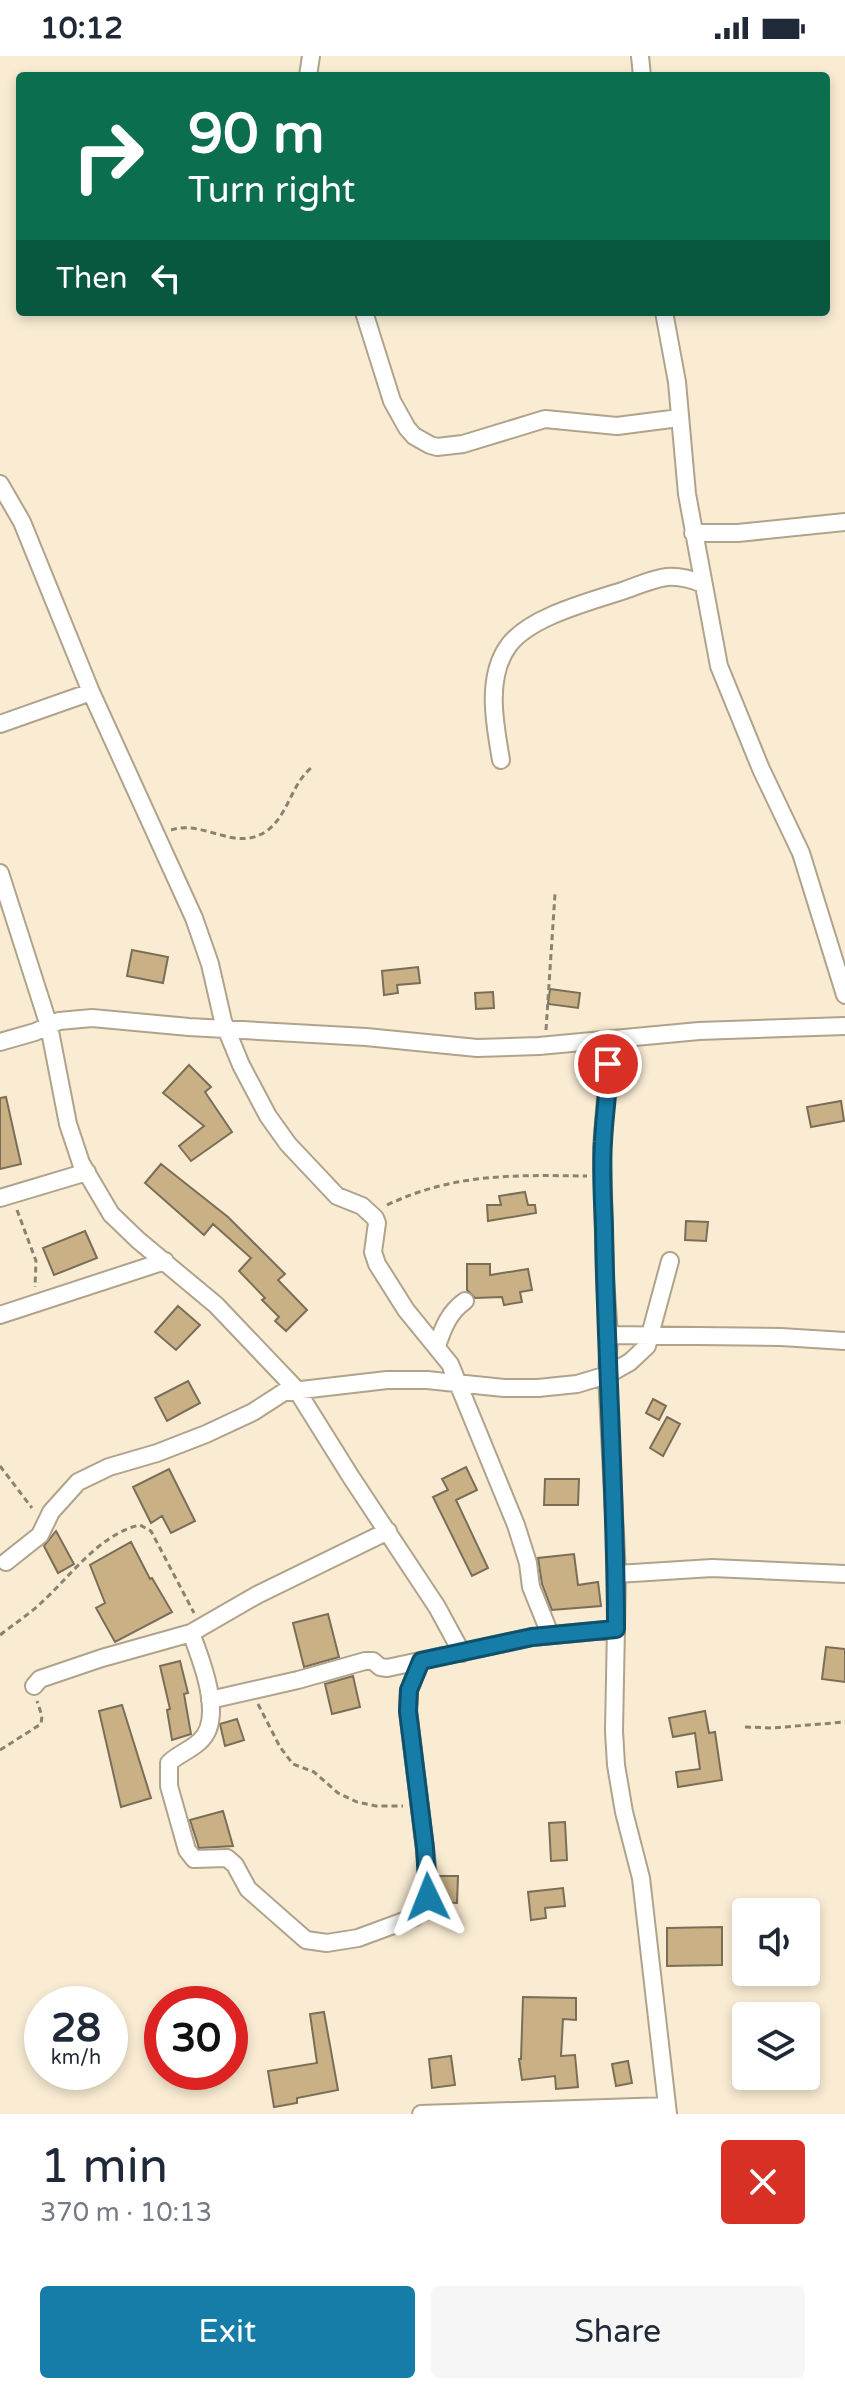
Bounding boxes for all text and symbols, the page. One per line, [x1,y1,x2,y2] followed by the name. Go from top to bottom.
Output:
[40,10,123,47] text: 10:12
[188,101,324,168] text: 90 m
[56,104,160,208] icon: right
[188,169,355,212] text: Turn right
[144,256,188,300] icon: left
[56,260,128,297] text: Then
[574,1030,642,1098] pin
[586,1042,630,1086] icon: arrive
[386,1855,470,1939] position arrow
[732,1898,820,2090] map controls
[732,1898,820,1986] button: sound
[144,1986,248,2090] speed limit sign: 30
[732,2002,820,2090] button: layers
[51,2004,101,2052] text: 28
[51,2046,101,2070] text: km/h
[40,2138,168,2196] text: 1 min
[721,2140,805,2224] button: close
[40,2197,212,2228] text: 370 m · 10:13
[40,2286,415,2378] button: Exit
[431,2286,805,2378] button: Share

